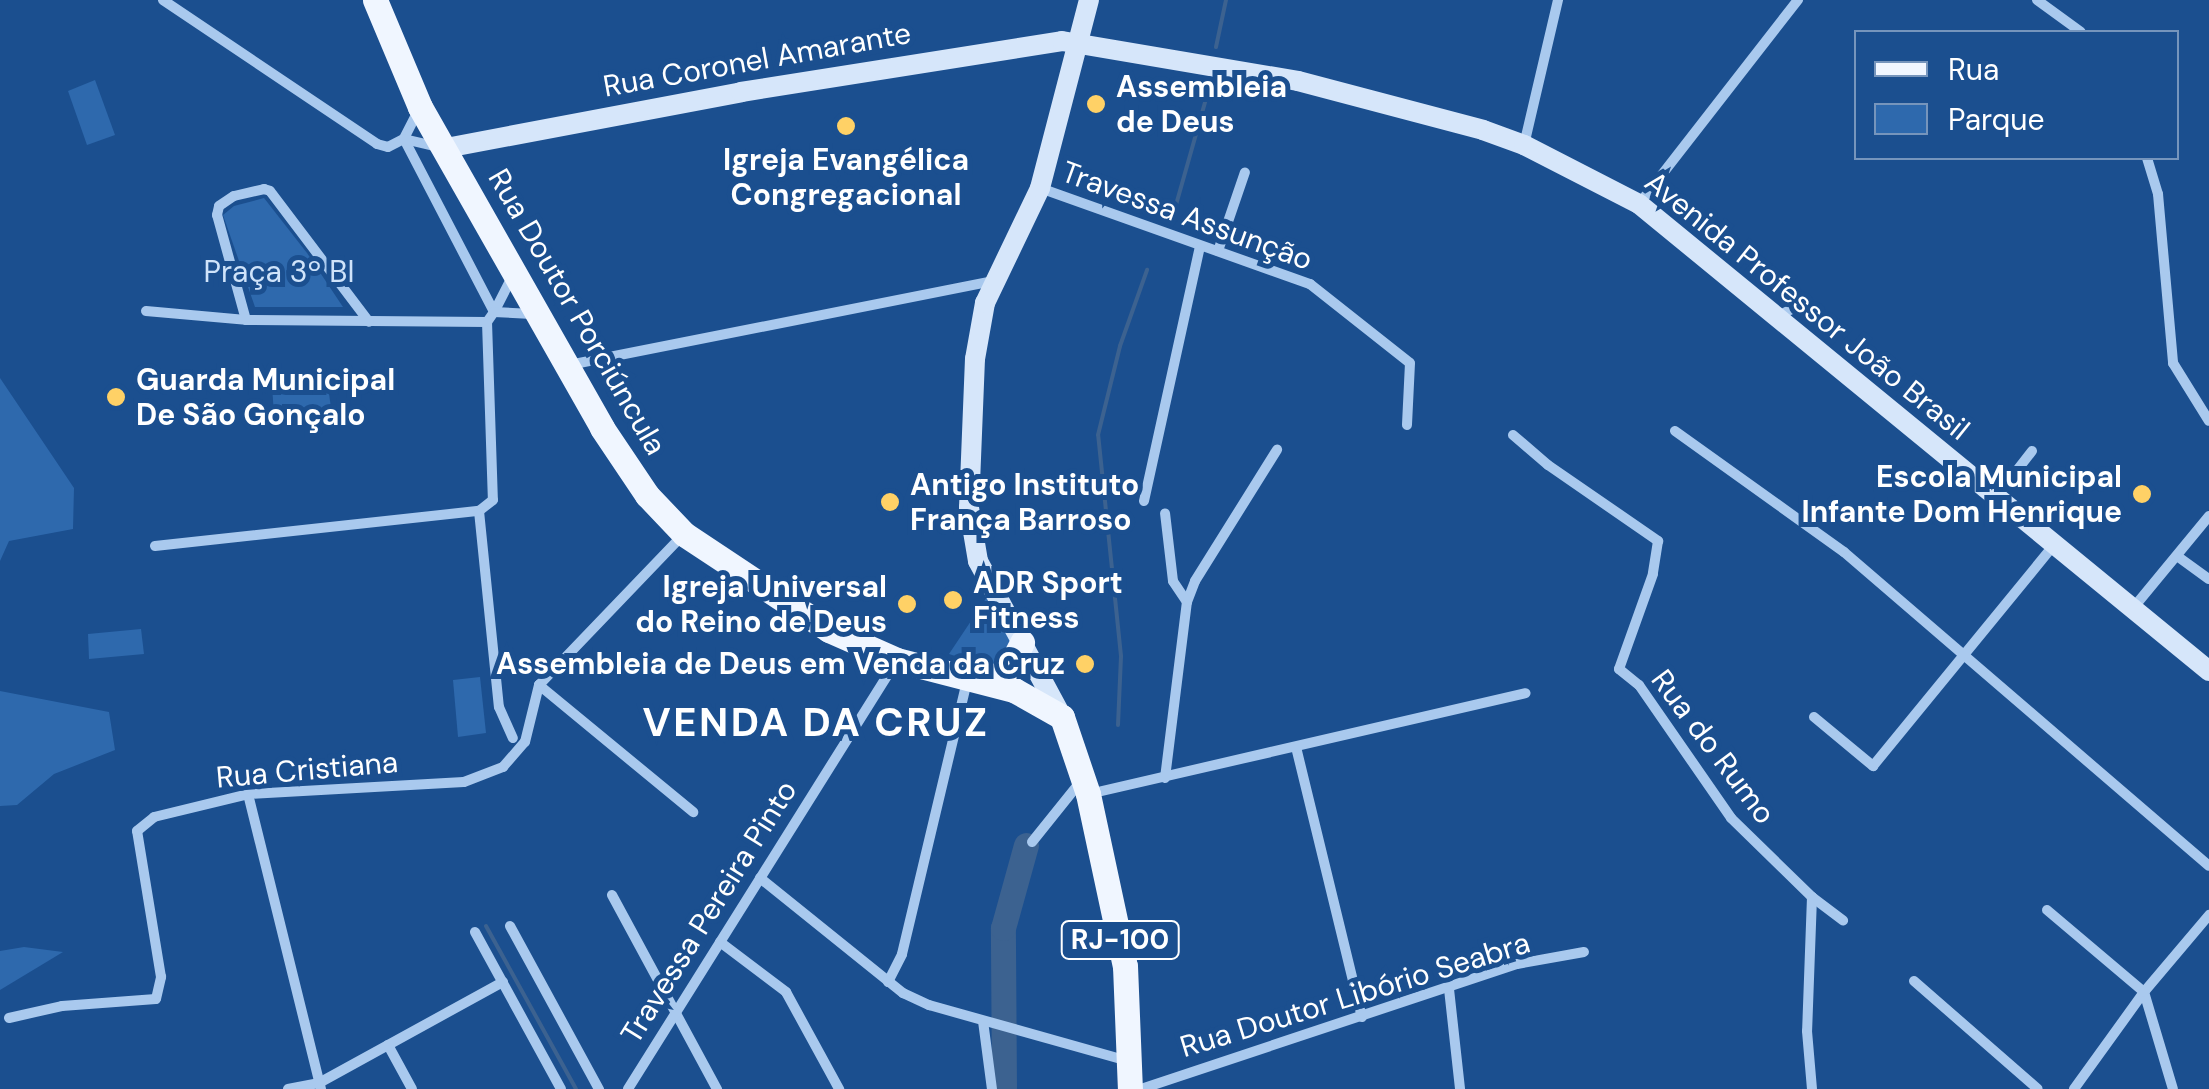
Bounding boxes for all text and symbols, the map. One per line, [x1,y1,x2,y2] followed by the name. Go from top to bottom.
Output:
[600,15,914,105] street label: Rua Coronel Amarante
[1854,30,2179,160] legend
[1948,50,1999,89] text: Rua
[1116,69,1287,140] place label: Assembleia de Deus
[1085,93,1107,115] marker: Assembleia de Deus
[1948,100,2045,139] text: Parque
[835,115,857,137] marker: Igreja Evangélica Congregacional
[723,142,969,212] place label: Igreja Evangélica Congregacional
[1057,154,1317,278] street label: Travessa Assunção
[480,163,674,461] street label: Rua Doutor Porciúncula
[1638,164,1976,448] street label: Avenida Professor João Brasil
[204,254,354,290] park label: Praça 3º BI
[136,362,395,432] place label: Guarda Municipal De São Gonçalo
[105,386,127,408] marker: Guarda Municipal De São Gonçalo
[1802,459,2122,530] place label: Escola Municipal Infante Dom Henrique
[910,467,1139,538] place label: Antigo Instituto França Barroso
[2131,483,2153,505] marker: Escola Municipal Infante Dom Henrique
[879,491,901,513] marker: Antigo Instituto França Barroso
[973,565,1123,636] place label: ADR Sport Fitness
[635,569,887,640] place label: Igreja Universal do Reino de Deus
[942,589,964,611] marker: ADR Sport Fitness
[896,593,918,615] marker: Igreja Universal do Reino de Deus
[496,646,1065,682] place label: Assembleia de Deus em Venda da Cruz
[1074,653,1096,675] marker: Assembleia de Deus em Venda da Cruz
[1643,663,1783,831] street label: Rua do Rumo
[642,698,990,746] district label: VENDA DA CRUZ
[215,744,399,796] street label: Rua Cristiana
[613,774,805,1050] street label: Travessa Pereira Pinto
[1060,917,1180,963] road number: RJ-100
[1176,925,1534,1065] street label: Rua Doutor Libório Seabra

